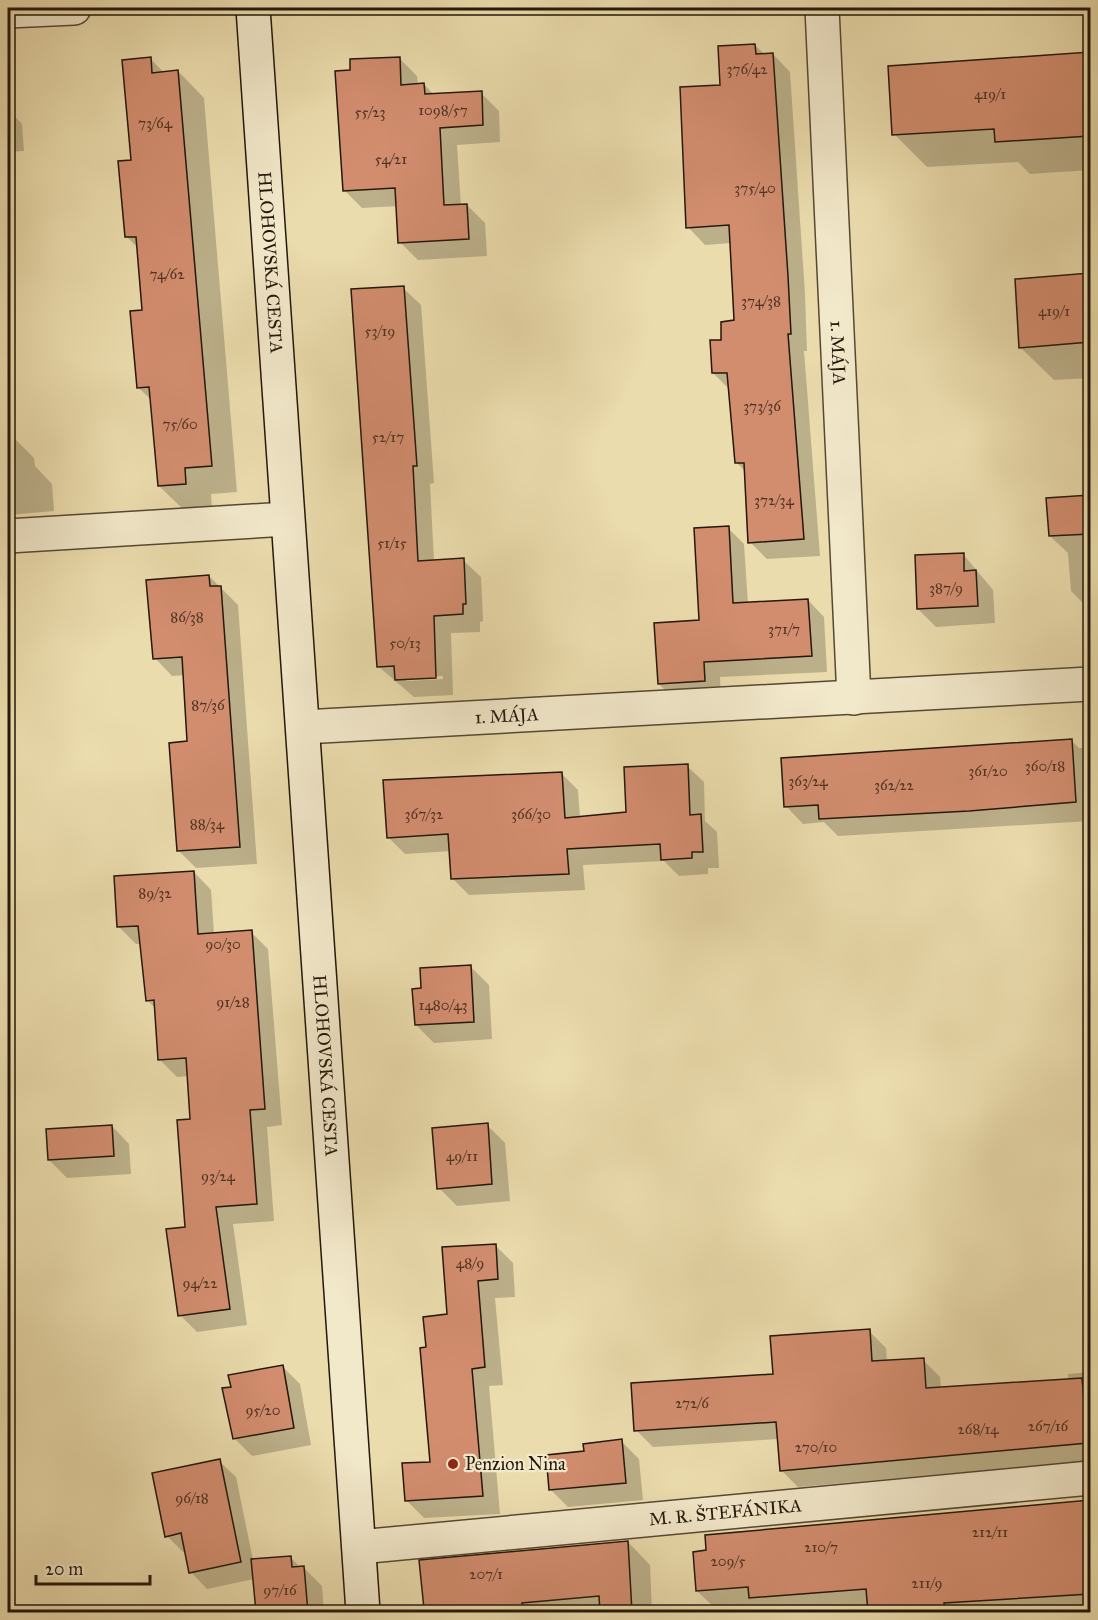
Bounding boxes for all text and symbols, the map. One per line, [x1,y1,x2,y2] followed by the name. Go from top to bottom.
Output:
[726,60,768,78] house number: 376/42
[974,85,1006,103] house number: 419/1
[418,101,468,119] house number: 1098/57
[354,103,386,121] house number: 55/23
[138,114,173,132] house number: 73/64
[375,150,407,168] house number: 54/21
[253,171,288,354] street label: HLOHOVSKÁ CESTA
[734,179,776,197] house number: 375/40
[149,265,185,283] house number: 74/62
[741,292,781,310] house number: 374/38
[1038,302,1070,320] house number: 419/1
[826,320,852,385] street label: 1. MÁJA
[365,322,395,340] house number: 53/19
[743,397,782,415] house number: 373/36
[162,415,198,433] house number: 75/60
[372,428,404,446] house number: 52/17
[754,491,795,509] house number: 372/34
[377,534,407,552] house number: 51/15
[929,579,963,597] house number: 387/9
[170,608,204,626] house number: 86/38
[768,620,800,638] house number: 371/7
[389,634,421,652] house number: 50/13
[191,696,226,714] house number: 87/36
[474,702,539,729] street label: 1. MÁJA
[1025,757,1065,775] house number: 360/18
[968,762,1008,780] house number: 361/20
[788,772,828,790] house number: 363/24
[874,776,915,794] house number: 362/22
[404,805,444,823] house number: 367/32
[511,805,551,823] house number: 366/30
[190,815,225,833] house number: 88/34
[138,884,172,902] house number: 89/32
[205,935,241,953] house number: 90/30
[308,974,343,1157] street label: HLOHOVSKÁ CESTA
[216,993,250,1011] house number: 91/28
[418,996,468,1014] house number: 1480/43
[446,1147,478,1165] house number: 49/11
[201,1167,236,1185] house number: 93/24
[456,1254,484,1272] house number: 48/9
[182,1274,218,1292] house number: 94/22
[675,1394,710,1412] house number: 272/6
[245,1401,281,1419] house number: 95/20
[1028,1417,1070,1435] house number: 267/16
[957,1420,999,1438] house number: 268/14
[795,1438,837,1456] house number: 270/10
[465,1453,566,1475] place label: Penzion Nina
[446,1457,460,1471] marker: Penzion Nina
[175,1489,209,1507] house number: 96/18
[648,1494,803,1531] street label: M. R. ŠTEFÁNIKA
[972,1523,1008,1541] house number: 212/11
[804,1538,838,1556] house number: 210/7
[36,1548,150,1586] scale bar
[710,1552,746,1570] house number: 209/5
[45,1558,83,1580] text: 20 m
[469,1565,503,1583] house number: 207/1
[911,1574,943,1592] house number: 211/9
[263,1581,298,1599] house number: 97/16

